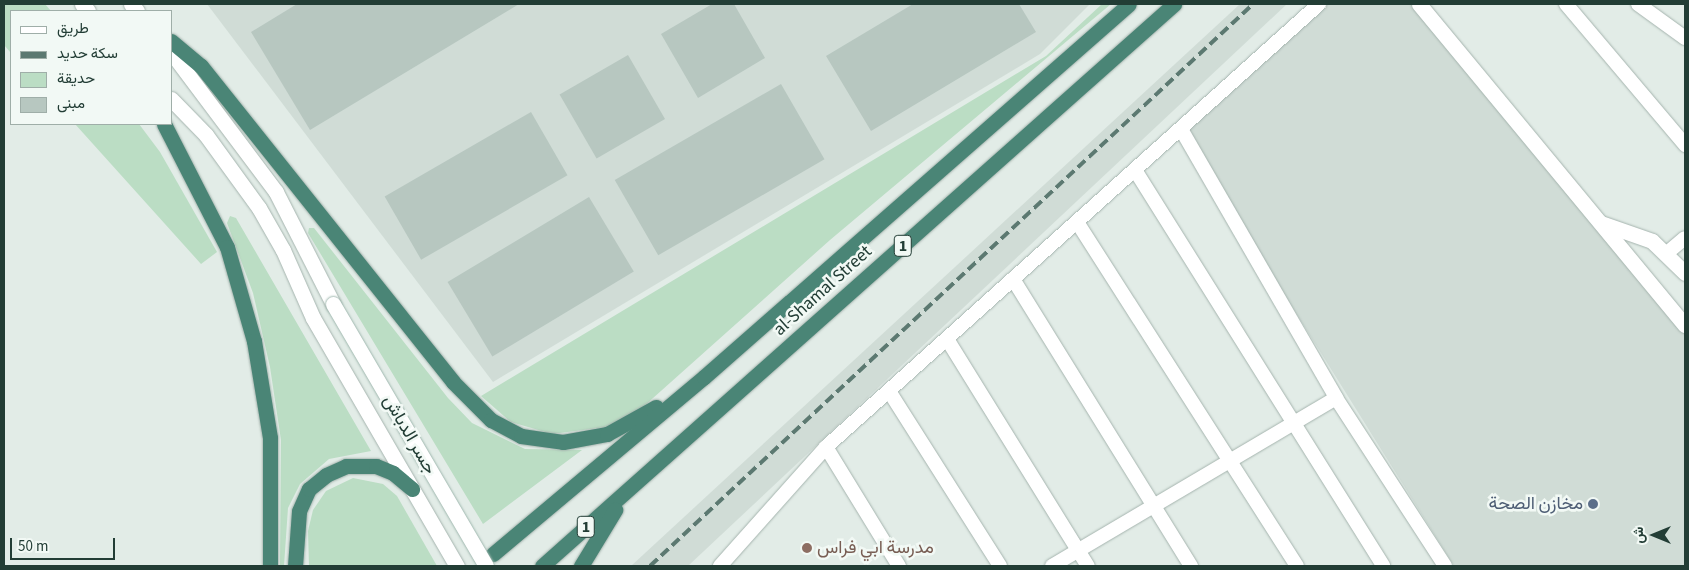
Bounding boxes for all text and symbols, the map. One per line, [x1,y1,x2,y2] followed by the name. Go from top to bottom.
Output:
[10,10,172,125] legend
[57,18,89,39] text: طريق
[57,43,118,64] text: سكة حديد
[57,68,95,89] text: حديقة
[57,93,85,114] text: مبنى
[893,232,913,260] road number: 1
[769,241,877,341] street label: al-Shamal Street
[378,391,440,479] street label: جسر الدباش
[1489,493,1583,515] place label: مخازن الصحة
[1587,498,1599,510] marker: مخازن الصحة
[1629,510,1679,560] north arrow
[576,514,596,540] road number: 1
[1629,527,1649,543] text: ش
[12,528,118,560] scale bar
[18,536,48,557] text: 50 m
[817,537,934,559] place label: مدرسة ابي فراس
[801,542,813,554] marker: مدرسة ابي فراس

